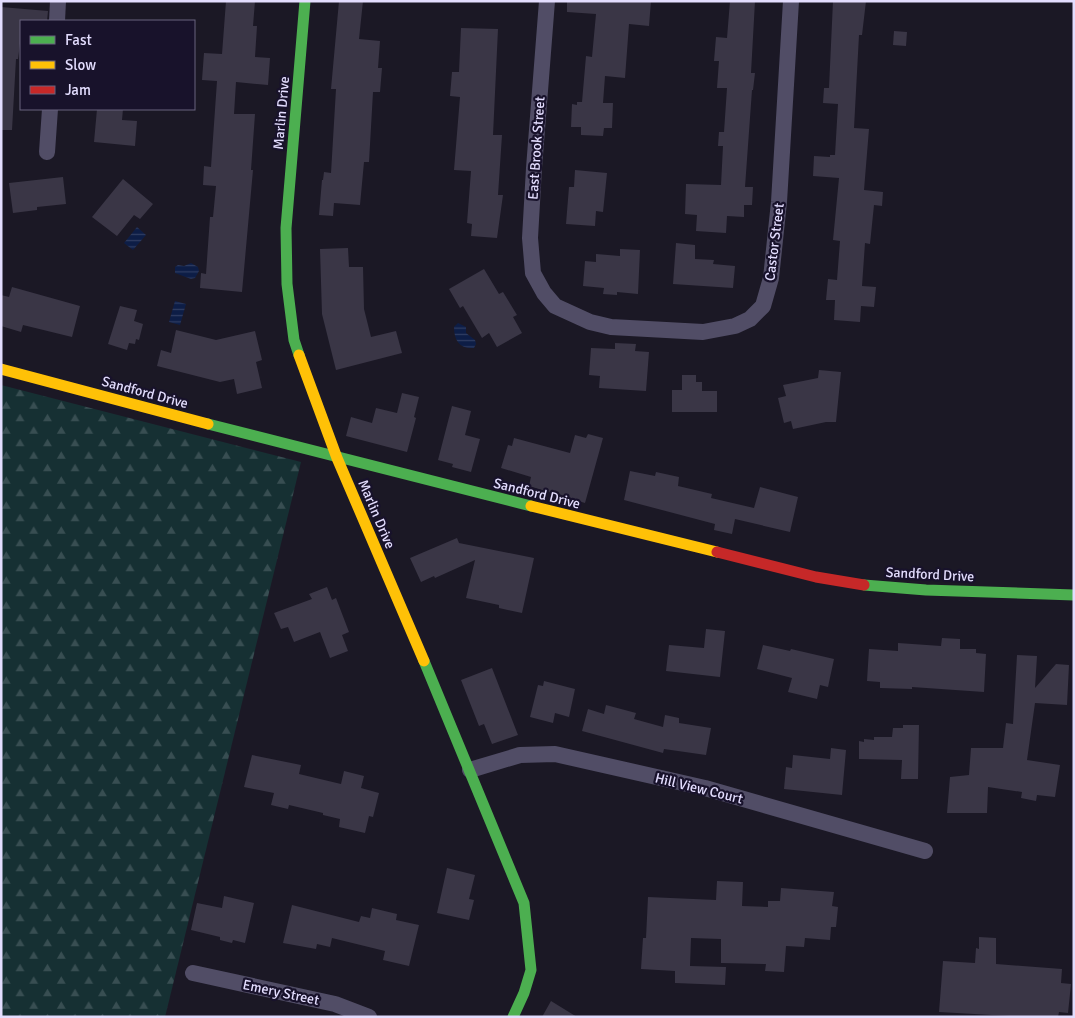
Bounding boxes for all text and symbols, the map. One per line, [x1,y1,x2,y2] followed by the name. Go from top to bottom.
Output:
[20,20,195,110] legend
[65,31,92,49] text: Fast
[65,56,96,74] text: Slow
[270,76,293,150] street label: Marlin Drive
[65,81,91,99] text: Jam
[524,96,549,200] street label: East Brook Street
[761,202,788,282] street label: Castor Street
[100,373,190,412] street label: Sandford Drive
[492,475,582,512] street label: Sandford Drive
[354,477,399,551] street label: Marlin Drive
[885,564,975,585] street label: Sandford Drive
[653,769,745,808] street label: Hill View Court
[241,976,321,1009] street label: Emery Street

